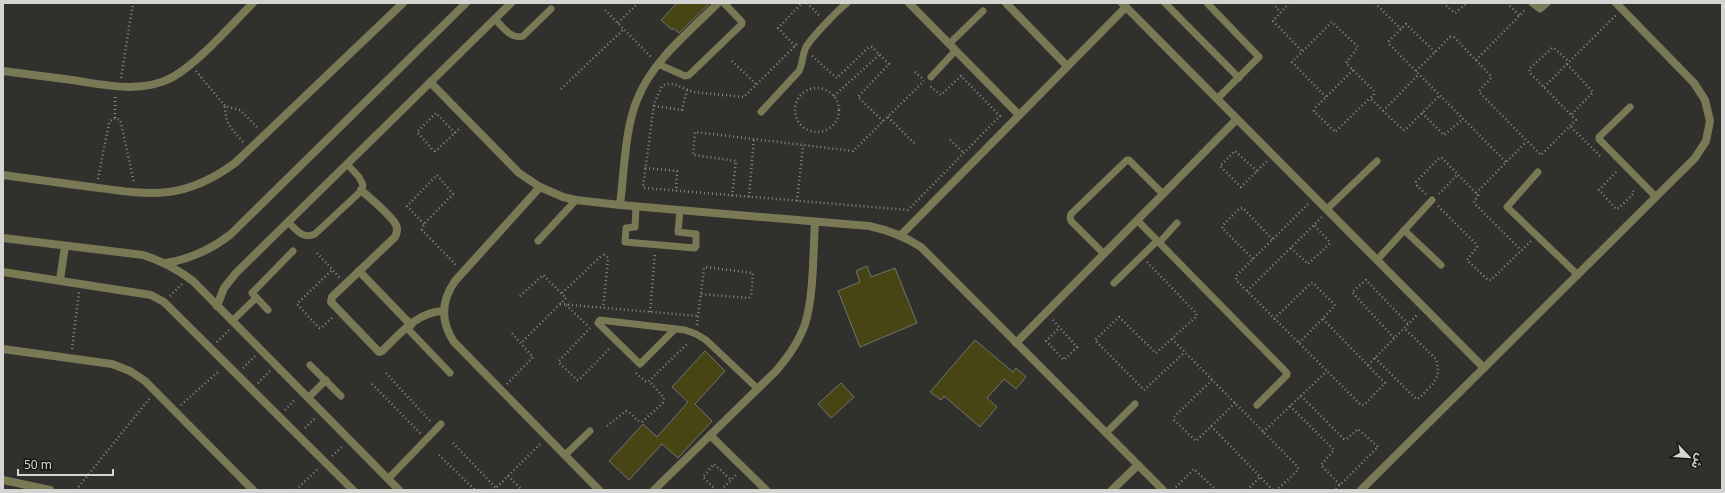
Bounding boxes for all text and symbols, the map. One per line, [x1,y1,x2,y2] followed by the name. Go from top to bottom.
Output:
[1669,437,1709,477] north arrow
[18,451,113,477] scale bar
[1689,451,1708,471] text: ش
[24,456,52,473] text: 50 m

